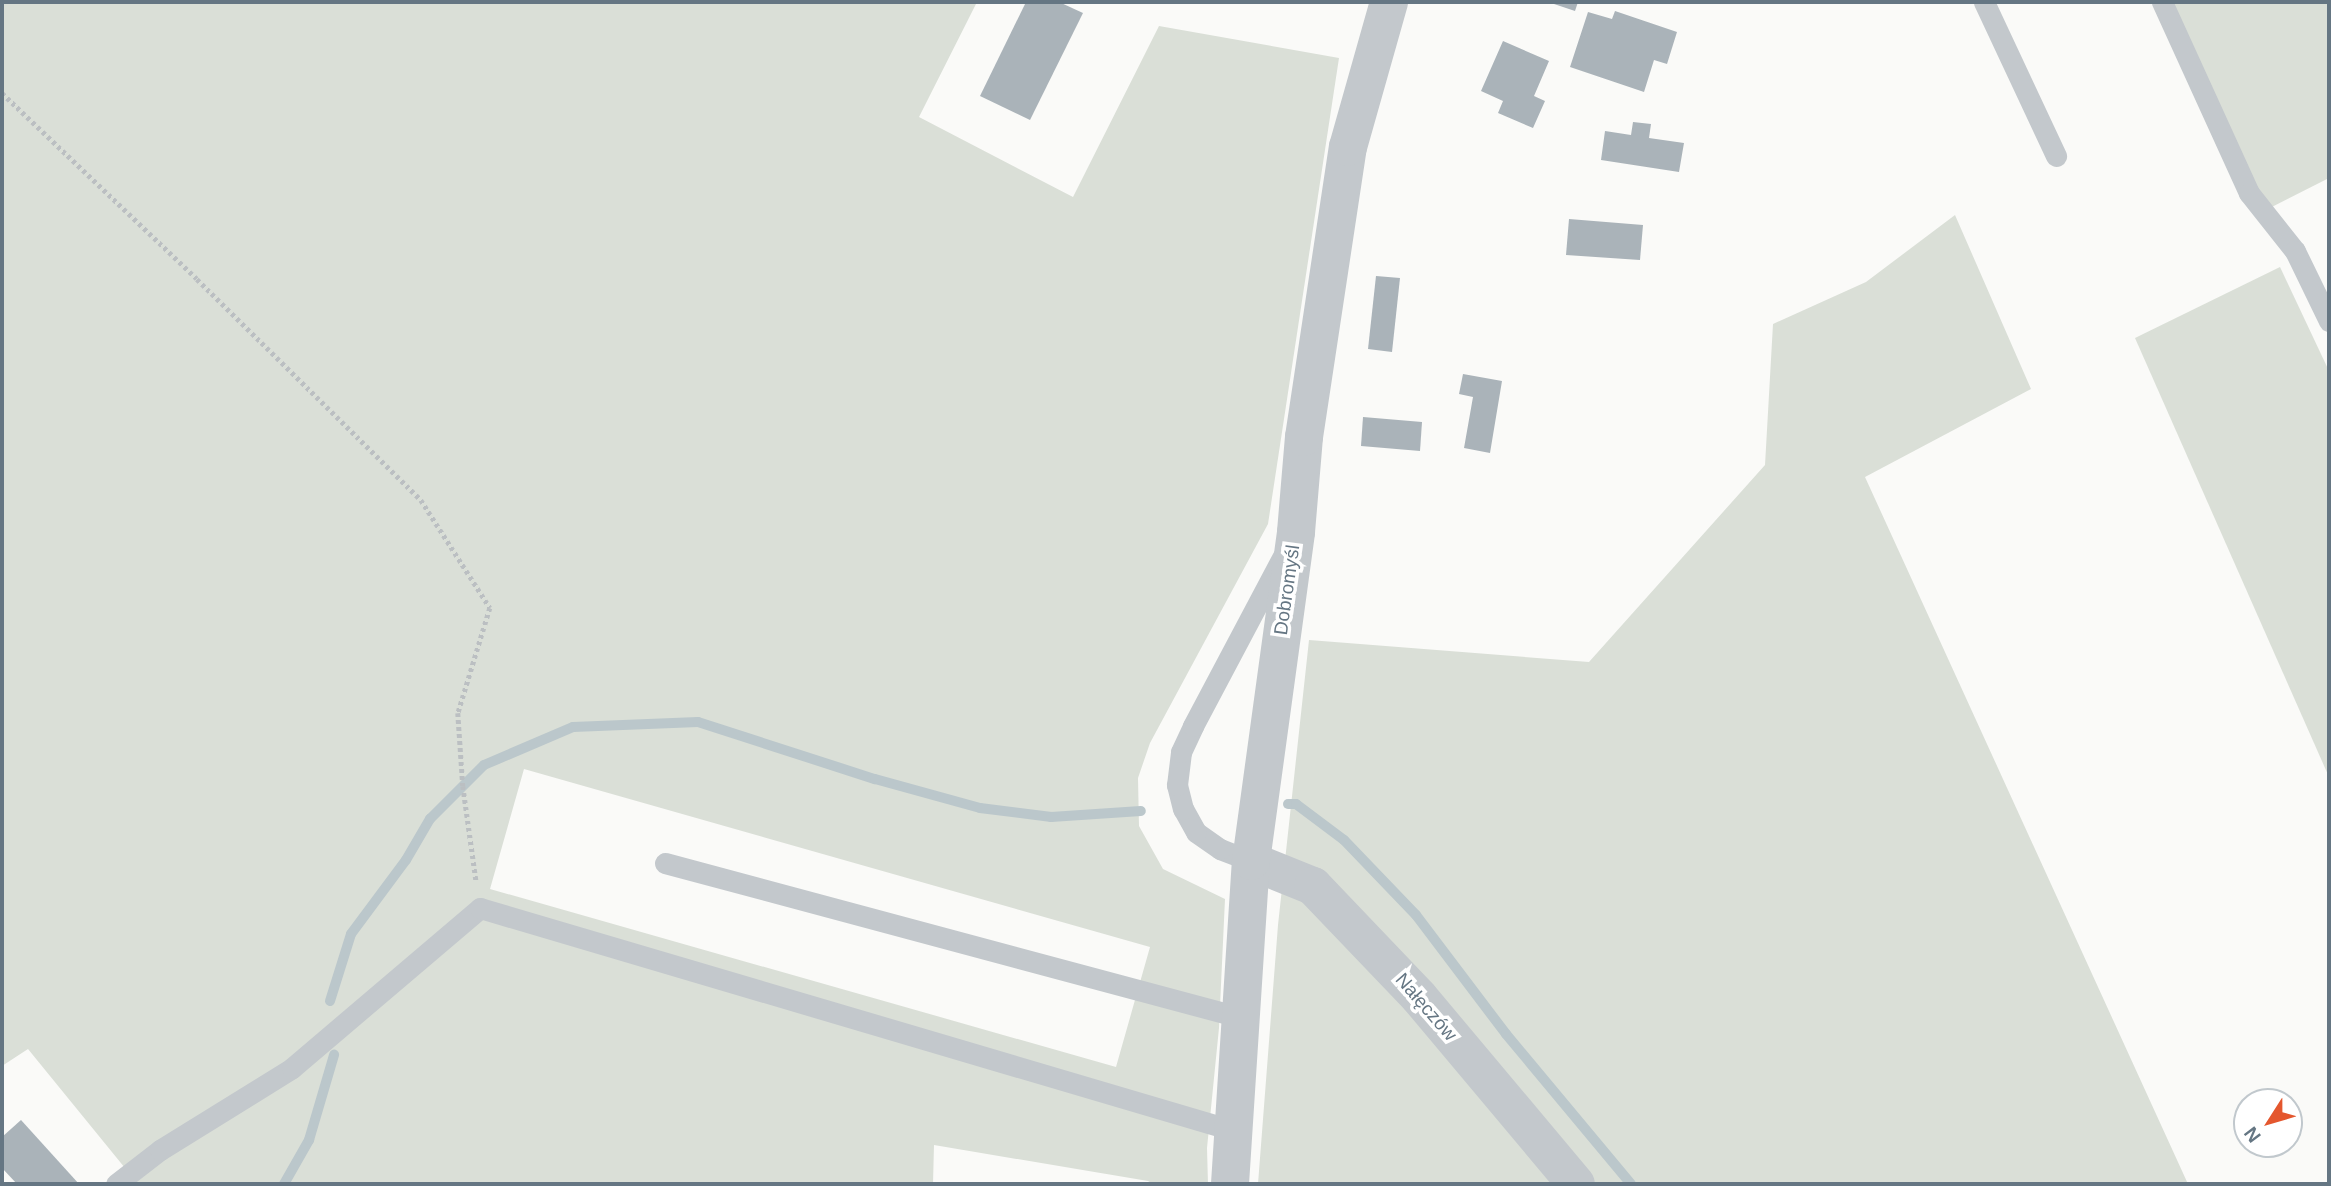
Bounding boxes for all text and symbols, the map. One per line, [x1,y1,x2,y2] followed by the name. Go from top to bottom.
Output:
[1269,543,1305,637] street label: Dobromyśl
[1390,968,1462,1046] street label: Nałęczów
[2233,1088,2303,1158] north arrow
[2240,1123,2265,1147] text: N

